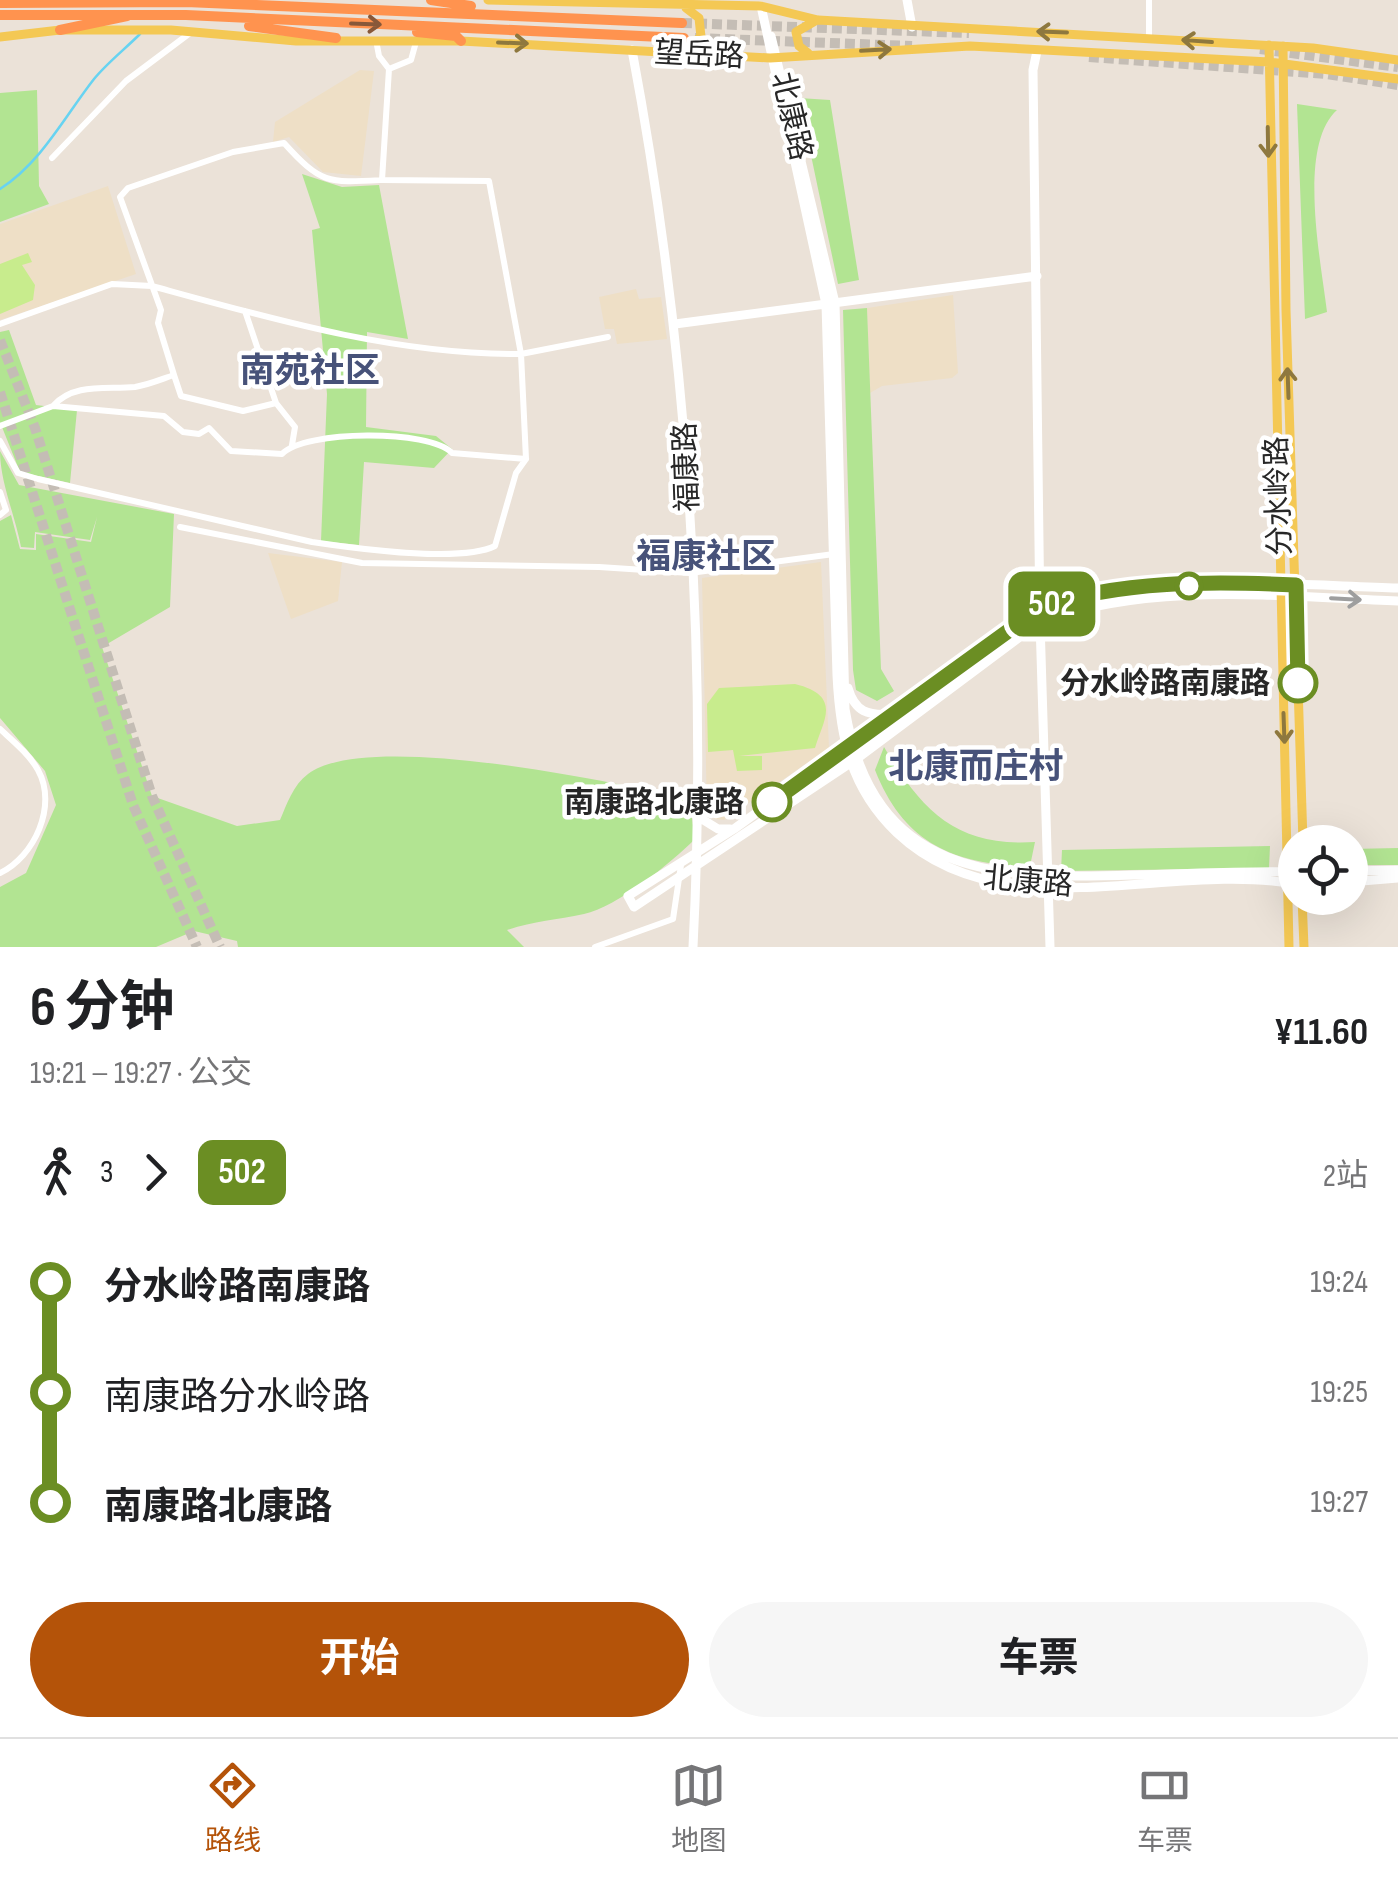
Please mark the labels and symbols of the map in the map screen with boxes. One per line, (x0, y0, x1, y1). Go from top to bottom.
one-way arrow (350, 15, 382, 34)
one-way arrow (1037, 22, 1069, 41)
one-way arrow (1181, 31, 1213, 50)
one-way arrow (497, 34, 529, 53)
street label: 望岳路 (653, 35, 745, 75)
one-way arrow (859, 40, 891, 59)
street label: 北康路 (763, 68, 819, 164)
one-way arrow (1258, 126, 1278, 158)
district label: 南苑社区 (240, 350, 380, 393)
one-way arrow (1279, 367, 1298, 399)
street label: 福康路 (667, 421, 707, 513)
street label: 分水岭路 (1259, 435, 1299, 557)
district label: 福康社区 (636, 536, 776, 579)
line badge: 502 (994, 572, 1110, 636)
unlabelled marker (1176, 573, 1202, 599)
one-way arrow (1330, 590, 1362, 609)
marker: 分水岭路南康路 (1279, 664, 1317, 702)
place label: 分水岭路南康路 (1060, 666, 1270, 702)
one-way arrow (1275, 711, 1294, 743)
district label: 北康而庄村 (888, 746, 1064, 789)
marker: 南康路北康路 (753, 783, 791, 821)
place label: 南康路北康路 (564, 785, 744, 821)
street label: 北康路 (982, 860, 1074, 904)

